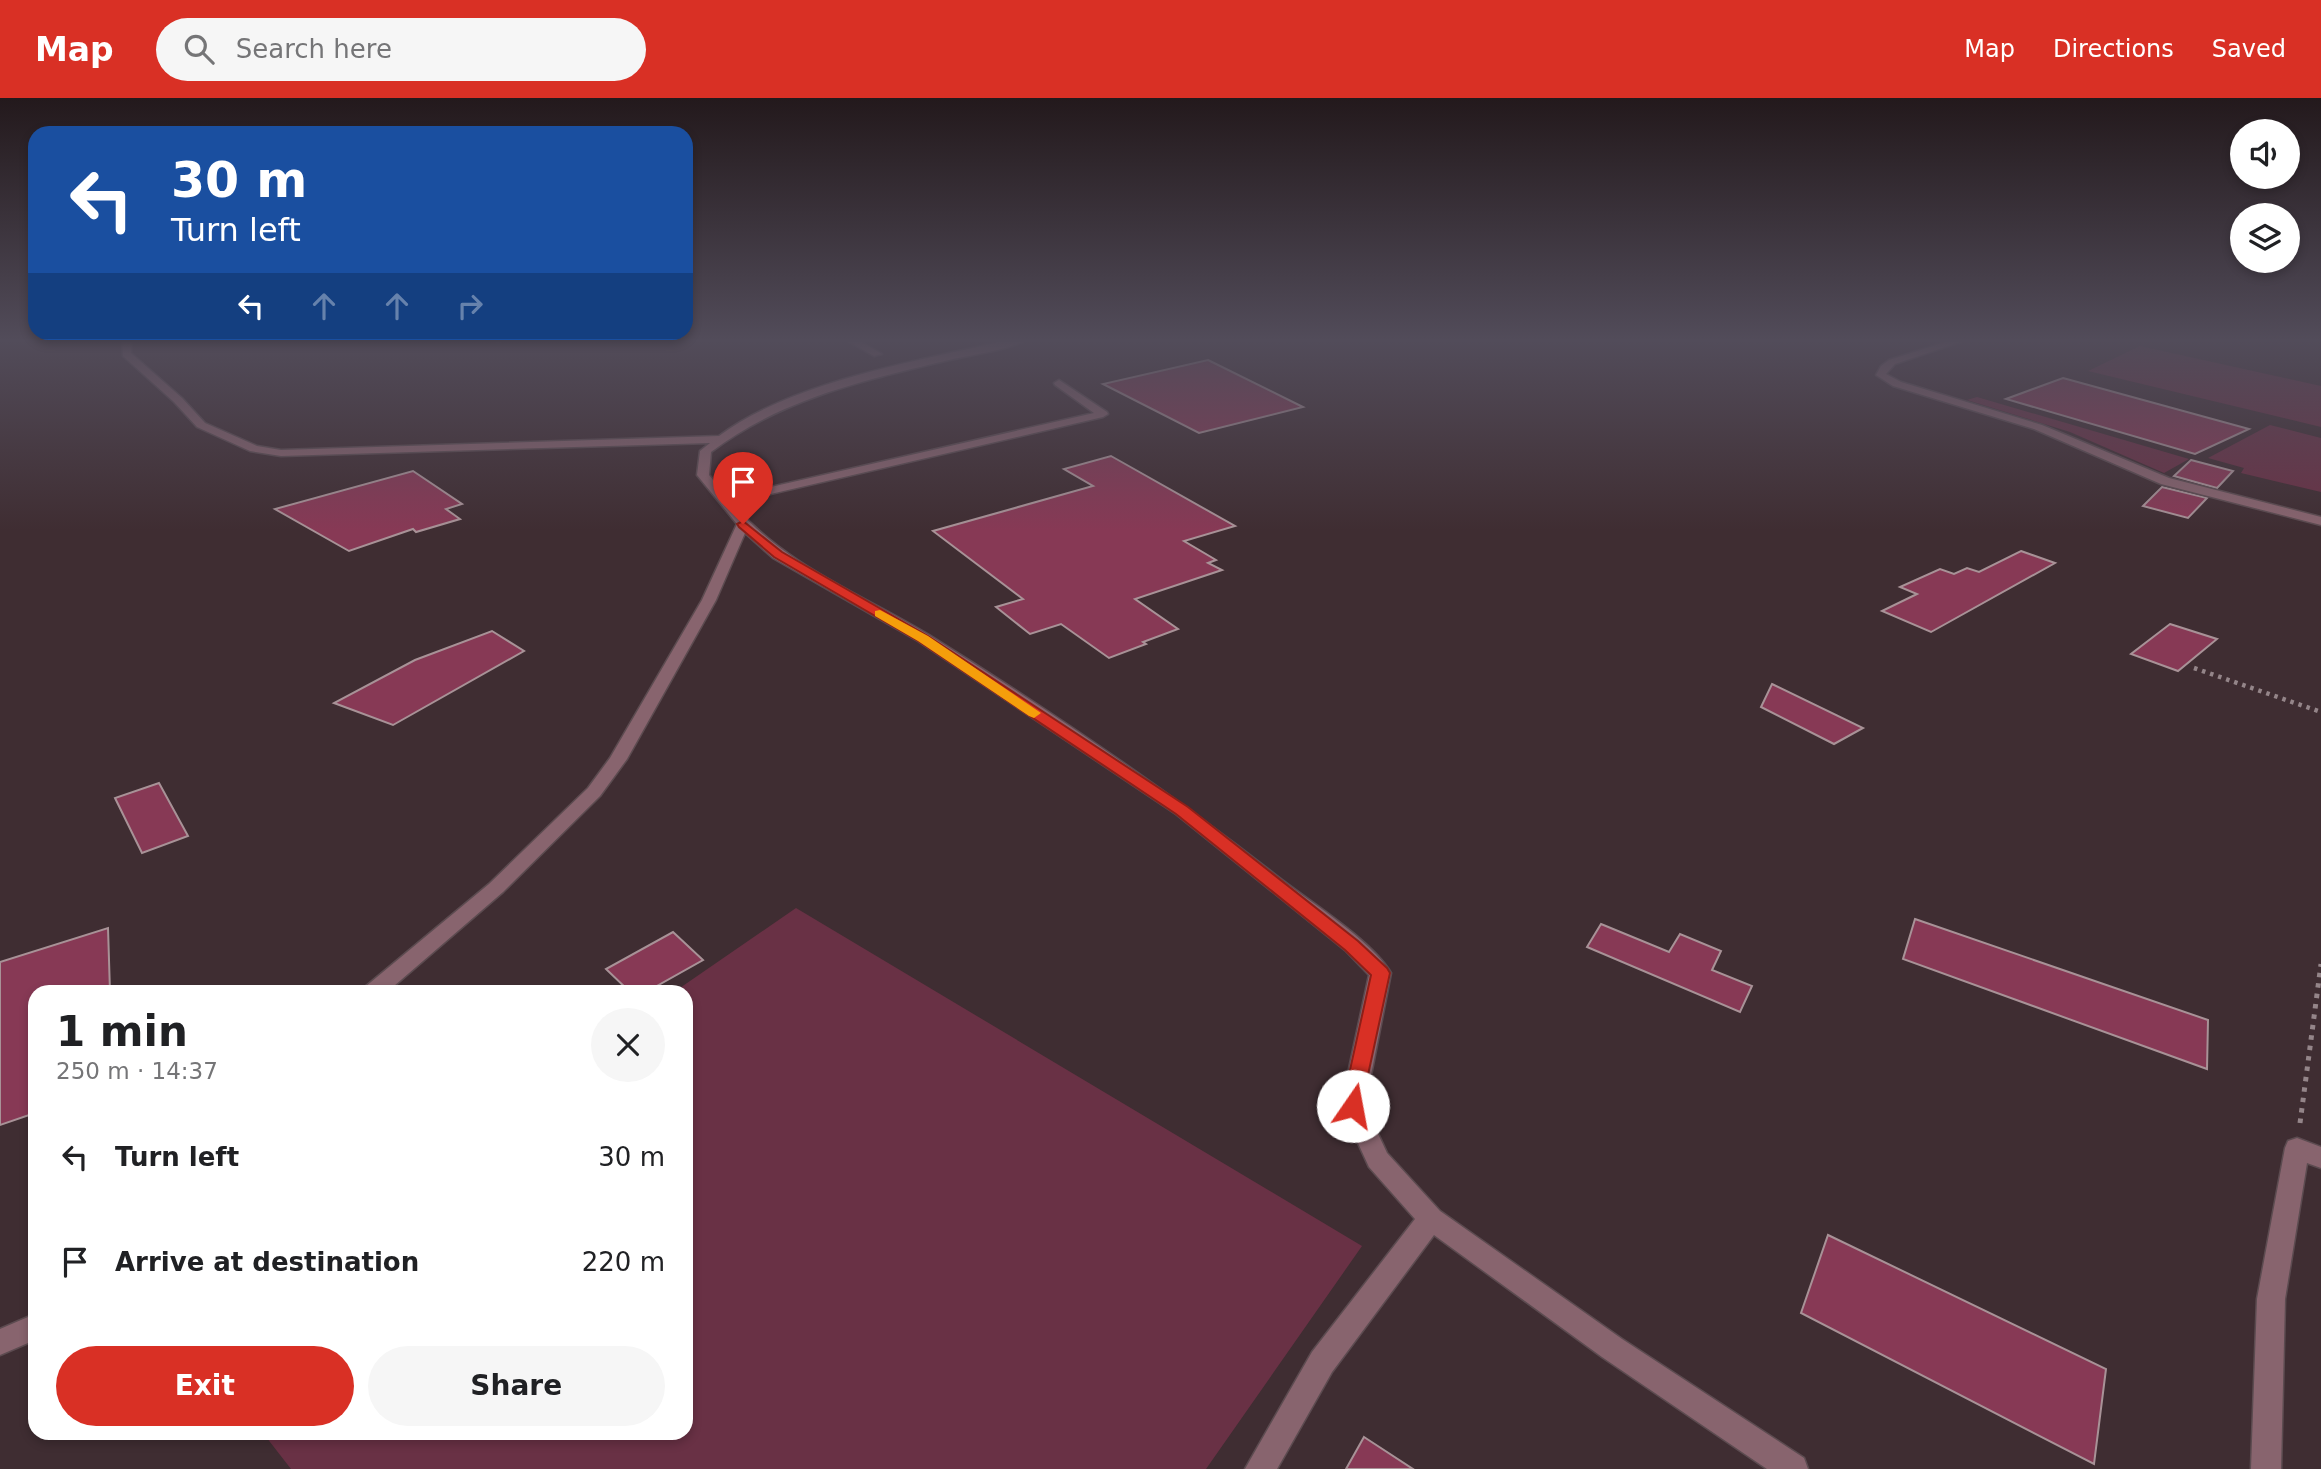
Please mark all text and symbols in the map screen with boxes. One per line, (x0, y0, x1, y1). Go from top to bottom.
search box (156, 18, 646, 81)
text: Map (35, 30, 114, 69)
icon: search (180, 30, 218, 68)
text: Search here (236, 34, 392, 64)
text: Map (1964, 35, 2015, 63)
text: Directions (2053, 35, 2174, 63)
text: Saved (2212, 35, 2286, 63)
map controls (2230, 119, 2300, 273)
button: sound (2230, 119, 2300, 189)
text: 30 m (171, 152, 307, 209)
icon: left (56, 154, 147, 245)
button: layers (2230, 203, 2300, 273)
text: Turn left (171, 211, 301, 249)
icon: left (232, 287, 270, 325)
icon: ahead (305, 287, 343, 325)
icon: ahead (378, 287, 416, 325)
icon: right (451, 287, 489, 325)
pin (713, 452, 773, 524)
icon: arrive (724, 463, 762, 501)
text: 1 min (56, 1007, 188, 1056)
button: close (591, 1008, 665, 1082)
text: 250 m · 14:37 (56, 1058, 218, 1084)
position arrow (1316, 1069, 1390, 1143)
icon: left (56, 1138, 94, 1176)
text: Turn left (115, 1142, 239, 1172)
text: 30 m (598, 1142, 665, 1172)
icon: arrive (56, 1243, 94, 1281)
text: Arrive at destination (115, 1247, 419, 1277)
text: 220 m (582, 1247, 665, 1277)
button: Exit (56, 1346, 354, 1426)
button: Share (368, 1346, 665, 1426)

